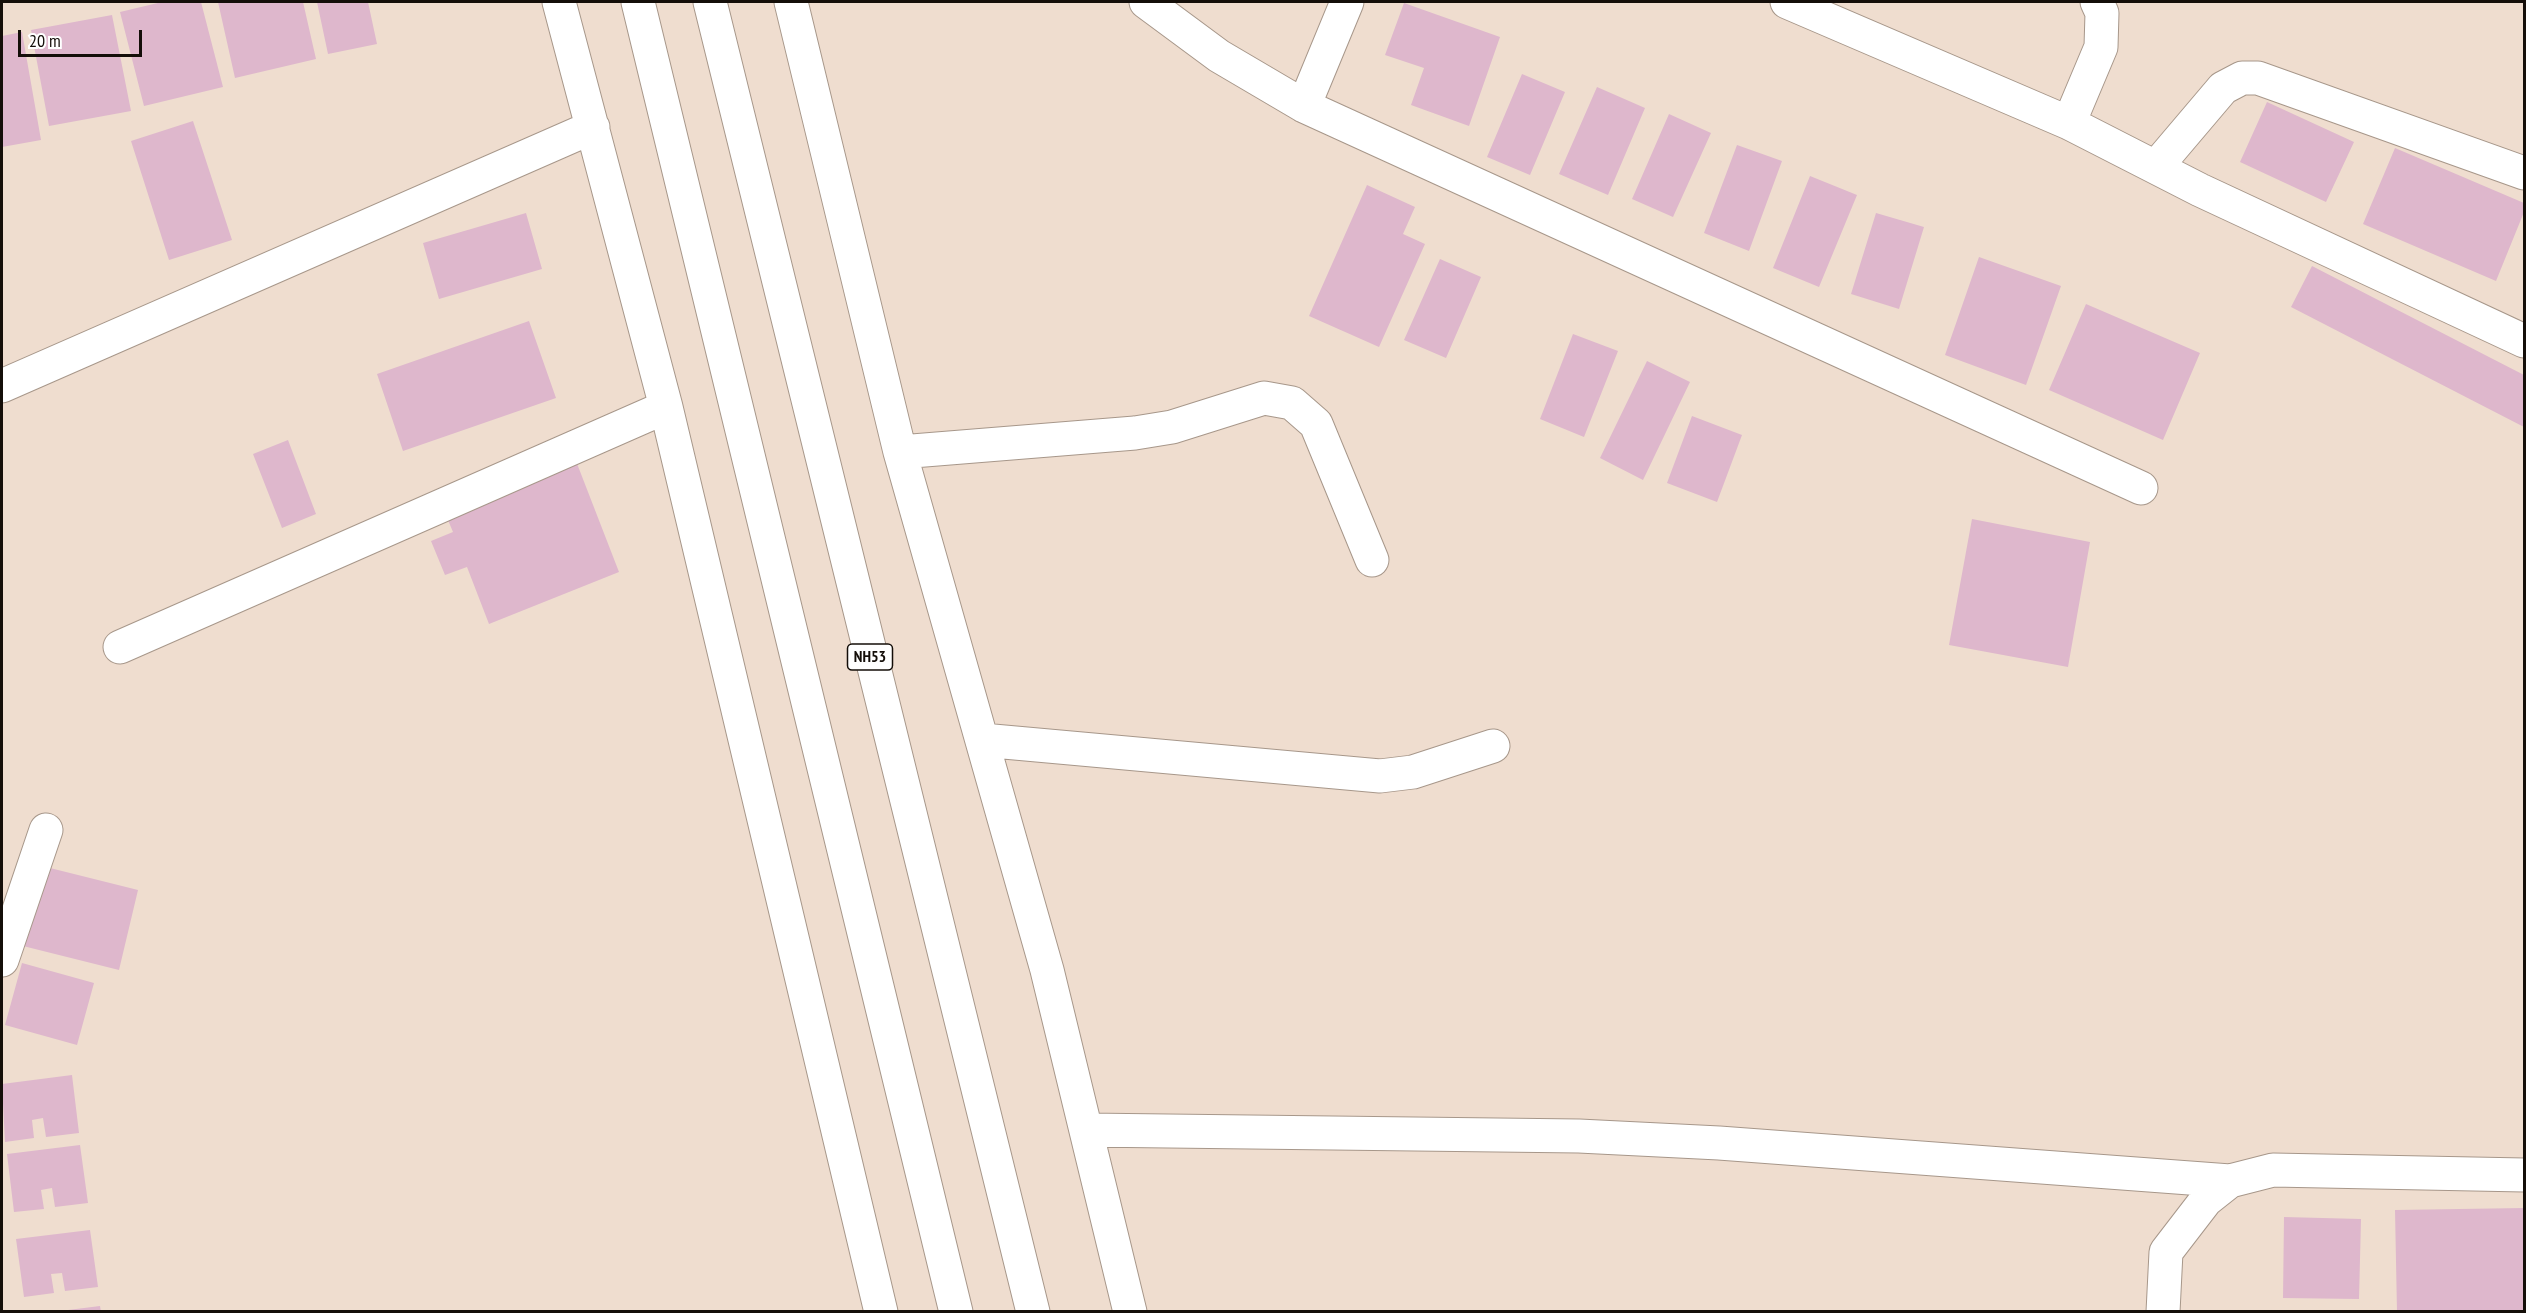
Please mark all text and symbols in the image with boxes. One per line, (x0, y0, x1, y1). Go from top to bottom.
scale bar (21, 18, 146, 56)
text: 20 m (29, 29, 61, 52)
road number: NH53 (848, 644, 892, 670)

